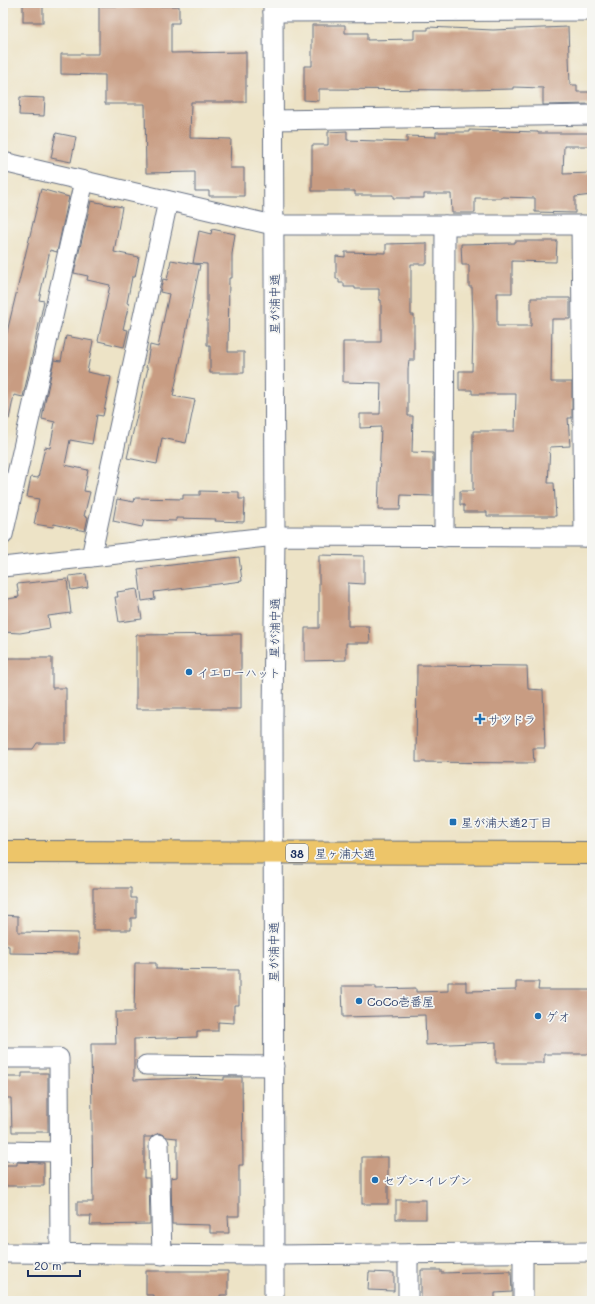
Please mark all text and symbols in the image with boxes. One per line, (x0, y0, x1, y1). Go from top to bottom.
street label: 星が浦中通 (266, 274, 282, 334)
street label: 星が浦中通 (265, 598, 283, 658)
place label: イエローハット (197, 664, 281, 680)
marker: イエローハット (184, 667, 194, 677)
place label: サツドラ (488, 711, 536, 727)
marker: サツドラ (475, 714, 485, 724)
place label: 星が浦大通2丁目 (461, 814, 552, 830)
marker: 星が浦大通2丁目 (448, 817, 458, 827)
road number: 38 (286, 844, 308, 862)
street label: 星ヶ浦大通 (315, 845, 375, 861)
street label: 星が浦中通 (265, 922, 281, 982)
place label: CoCo壱番屋 (367, 993, 434, 1009)
marker: CoCo壱番屋 (354, 996, 364, 1006)
place label: ゲオ (546, 1008, 570, 1024)
marker: ゲオ (533, 1011, 543, 1021)
place label: セブン-イレブン (383, 1172, 472, 1188)
marker: セブン-イレブン (370, 1175, 380, 1185)
scale bar (28, 1252, 80, 1278)
text: 20 m (34, 1257, 62, 1273)

